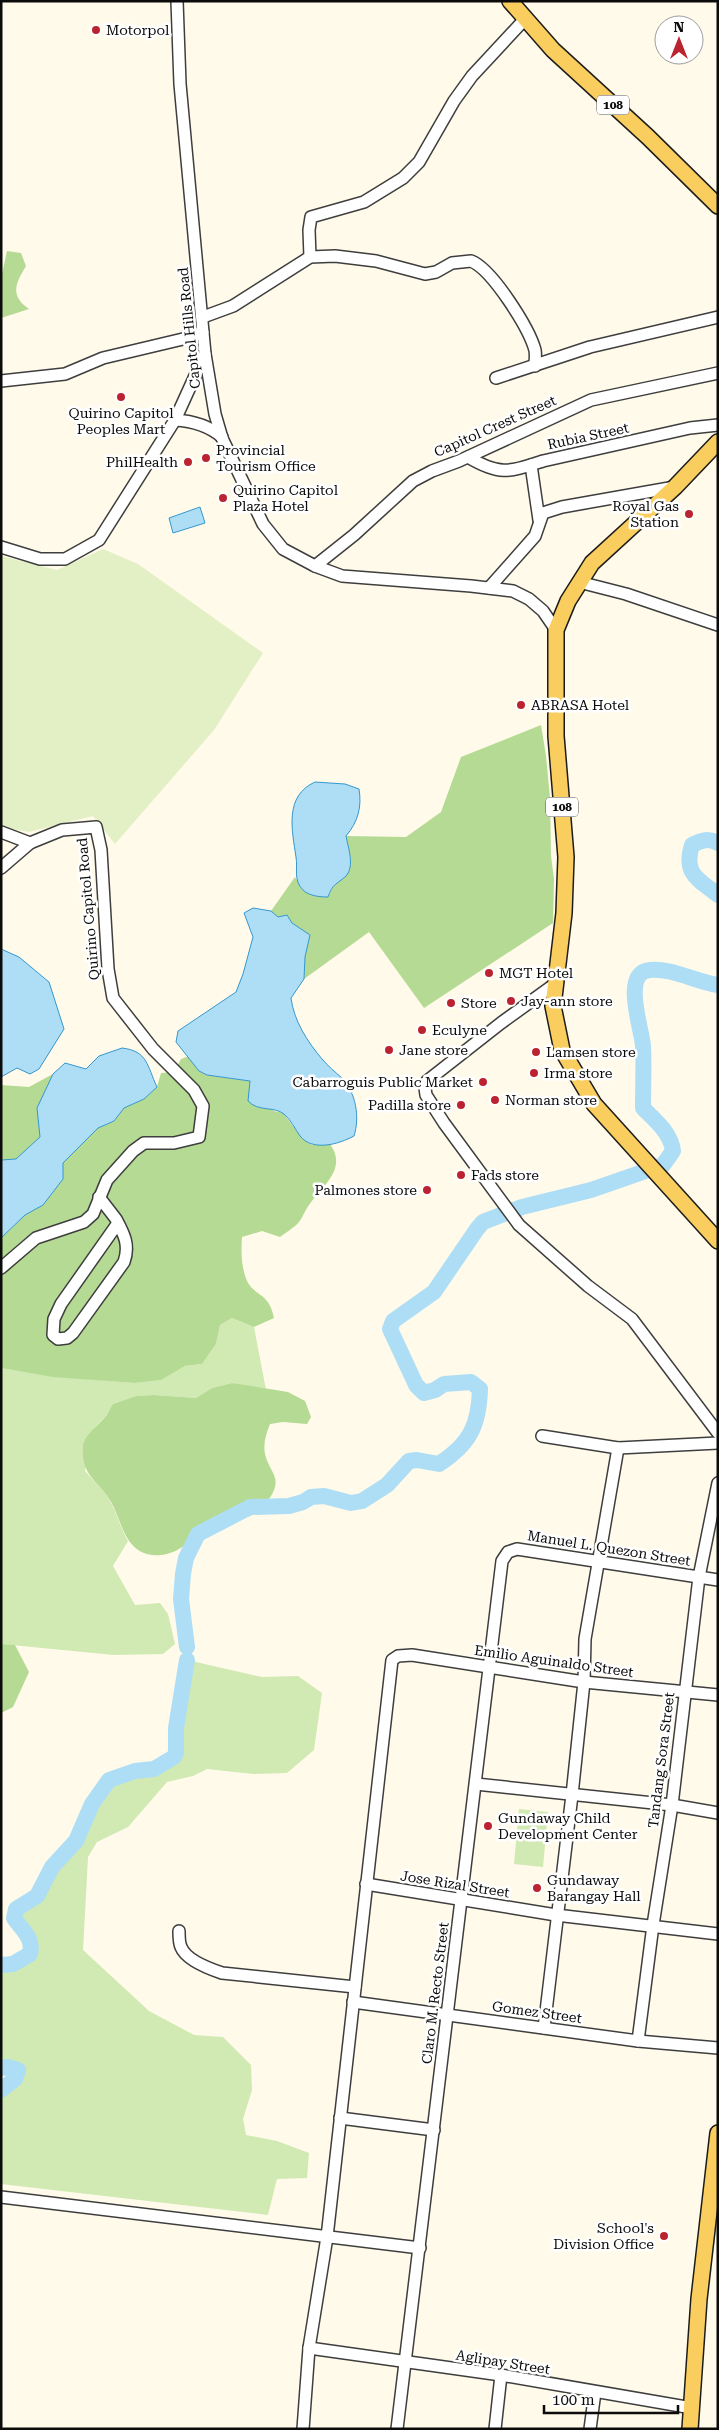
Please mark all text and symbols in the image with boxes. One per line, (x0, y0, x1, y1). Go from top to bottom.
north arrow (654, 15, 704, 65)
text: N (674, 19, 685, 35)
place label: Motorpol (106, 22, 170, 38)
marker: Motorpol (90, 24, 102, 36)
road number: 108 (597, 96, 629, 114)
street label: Capitol Hills Road (175, 266, 203, 390)
marker: Quirino Capitol Peoples Mart (115, 391, 127, 403)
street label: Capitol Crest Street (432, 392, 558, 460)
place label: Quirino Capitol Peoples Mart (69, 405, 174, 437)
street label: Rubia Street (546, 420, 630, 452)
place label: Provincial Tourism Office (216, 442, 316, 474)
marker: Provincial Tourism Office (200, 452, 212, 464)
place label: PhilHealth (106, 454, 178, 470)
marker: PhilHealth (182, 456, 194, 468)
place label: Quirino Capitol Plaza Hotel (233, 482, 339, 514)
marker: Quirino Capitol Plaza Hotel (217, 492, 229, 504)
place label: Royal Gas Station (612, 498, 679, 530)
marker: Royal Gas Station (683, 508, 695, 520)
place label: ABRASA Hotel (531, 697, 630, 713)
marker: ABRASA Hotel (515, 699, 527, 711)
road number: 108 (546, 798, 578, 816)
street label: Quirino Capitol Road (74, 837, 102, 981)
place label: MGT Hotel (499, 965, 574, 981)
marker: MGT Hotel (483, 967, 495, 979)
place label: Jay-ann store (521, 993, 613, 1009)
place label: Store (461, 995, 497, 1011)
marker: Jay-ann store (505, 995, 517, 1007)
marker: Store (445, 997, 457, 1009)
place label: Eculyne (432, 1022, 487, 1038)
marker: Eculyne (416, 1024, 428, 1036)
place label: Jane store (399, 1042, 468, 1058)
marker: Jane store (383, 1044, 395, 1056)
place label: Lamsen store (546, 1044, 636, 1060)
marker: Lamsen store (530, 1046, 542, 1058)
place label: Irma store (544, 1065, 613, 1081)
marker: Irma store (528, 1067, 540, 1079)
place label: Cabarroguis Public Market (293, 1074, 473, 1090)
marker: Cabarroguis Public Market (477, 1076, 489, 1088)
place label: Norman store (505, 1092, 597, 1108)
marker: Norman store (489, 1094, 501, 1106)
place label: Padilla store (368, 1097, 451, 1113)
marker: Padilla store (455, 1099, 467, 1111)
place label: Fads store (471, 1167, 539, 1183)
marker: Fads store (455, 1169, 467, 1181)
place label: Palmones store (315, 1182, 417, 1198)
marker: Palmones store (421, 1184, 433, 1196)
street label: Manuel L. Quezon Street (526, 1527, 692, 1569)
street label: Emilio Aguinaldo Street (473, 1642, 635, 1680)
street label: Tandang Sora Street (645, 1691, 677, 1829)
place label: Gundaway Child Development Center (498, 1810, 638, 1842)
marker: Gundaway Child Development Center (482, 1820, 494, 1832)
street label: Jose Rizal Street (399, 1867, 511, 1901)
place label: Gundaway Barangay Hall (547, 1872, 641, 1904)
marker: Gundaway Barangay Hall (531, 1882, 543, 1894)
street label: Claro M. Recto Street (418, 1921, 452, 2065)
street label: Gomez Street (491, 1998, 583, 2026)
place label: School's Division Office (553, 2220, 654, 2252)
marker: School's Division Office (658, 2230, 670, 2242)
street label: Aglipay Street (455, 2347, 551, 2377)
scale bar (544, 2382, 678, 2414)
text: 100 m (552, 2391, 595, 2409)

